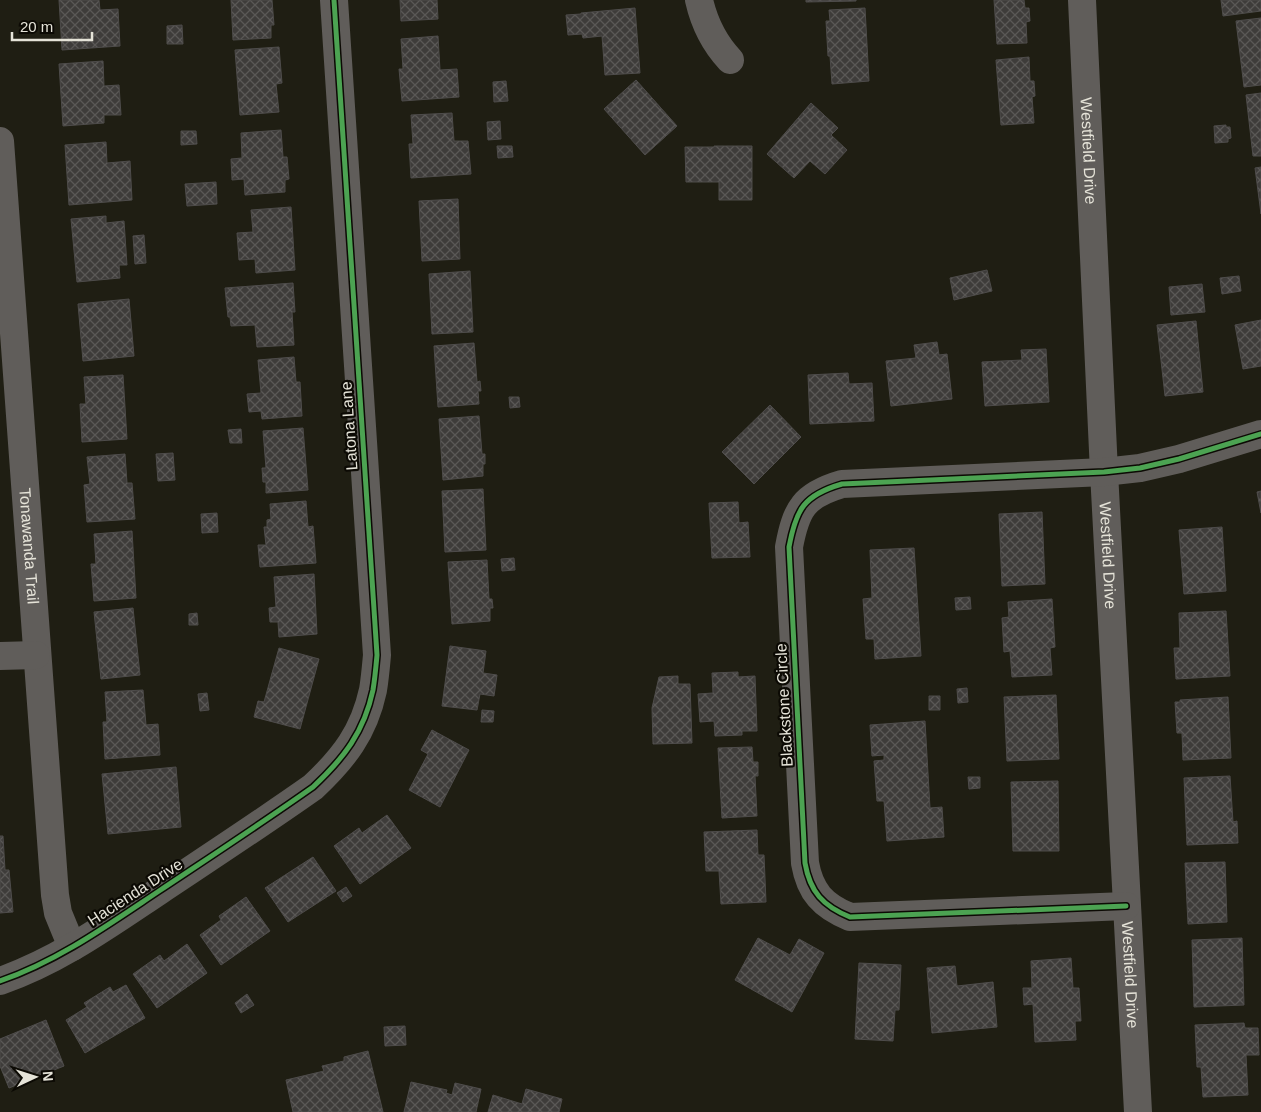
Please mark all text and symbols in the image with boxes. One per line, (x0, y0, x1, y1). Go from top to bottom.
scale bar (12, 10, 92, 42)
text: 20 m (20, 18, 53, 35)
street label: Westfield Drive (1078, 97, 1100, 205)
street label: Latona Lane (337, 381, 361, 471)
street label: Tonawanda Trail (17, 487, 42, 605)
street label: Westfield Drive (1097, 501, 1120, 610)
street label: Blackstone Circle (772, 643, 796, 767)
street label: Hacienda Drive (84, 855, 186, 929)
street label: Westfield Drive (1119, 921, 1142, 1029)
north arrow (10, 1052, 60, 1102)
text: N (40, 1070, 56, 1082)

